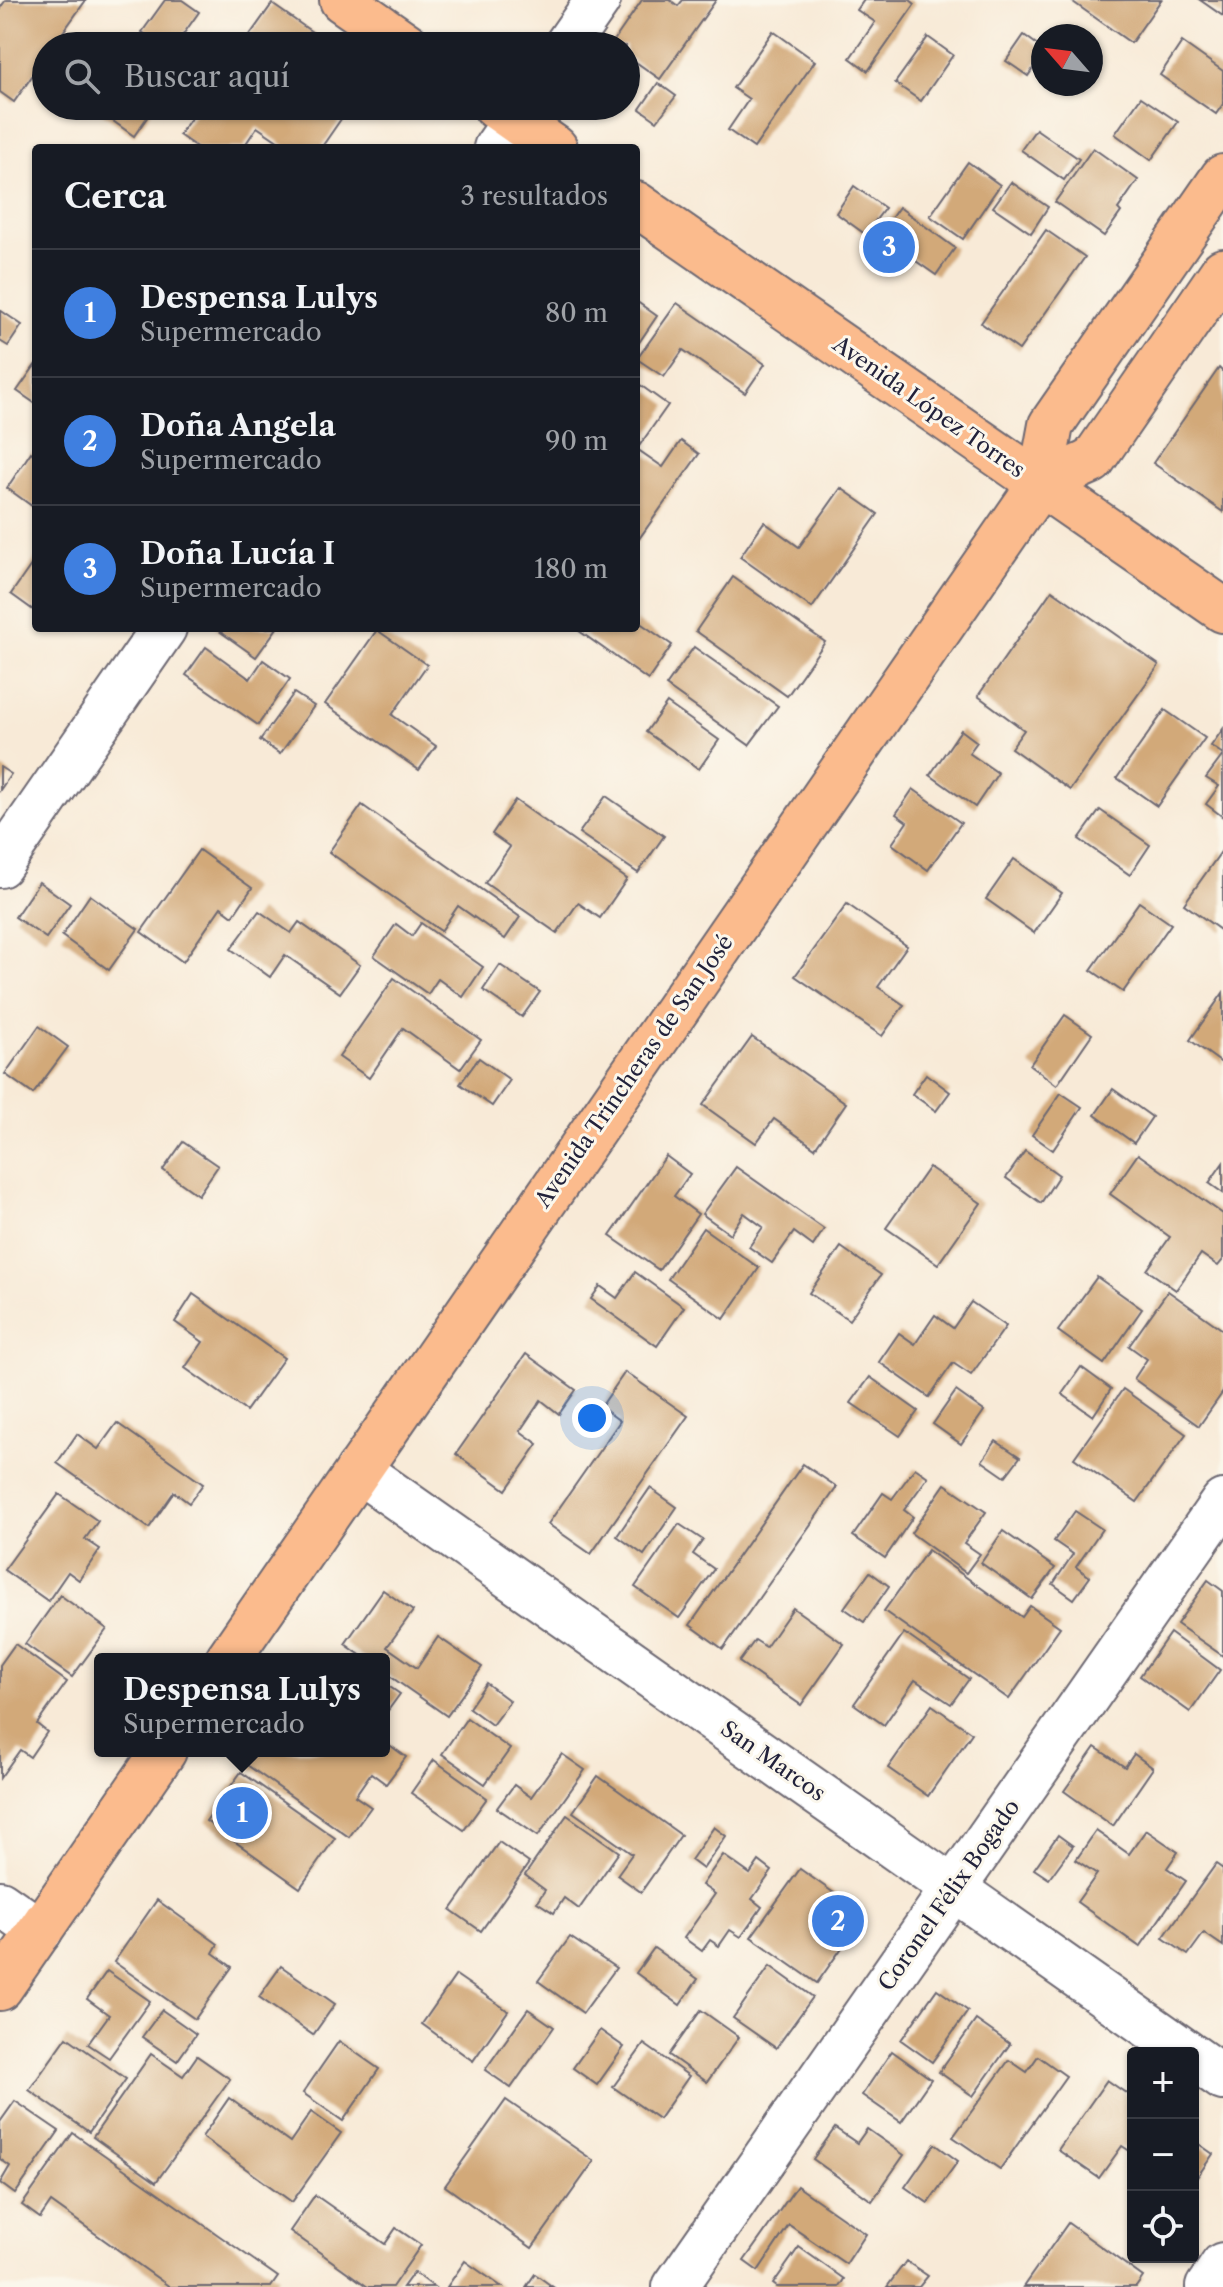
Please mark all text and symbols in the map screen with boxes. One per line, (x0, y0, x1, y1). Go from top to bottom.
north arrow (1031, 24, 1103, 96)
search box (32, 32, 640, 120)
icon: search (60, 54, 104, 98)
text: Buscar aquí (124, 58, 290, 95)
text: Cerca (64, 175, 166, 217)
text: 3 resultados (461, 180, 608, 212)
pin: 3 (863, 217, 915, 277)
text: Despensa Lulys (140, 279, 378, 316)
text: 1 (84, 297, 96, 329)
text: 80 m (545, 297, 608, 329)
text: Supermercado (140, 316, 322, 348)
street label: Avenida López Torres (827, 330, 1030, 483)
text: Doña Angela (140, 407, 336, 444)
text: 2 (82, 425, 98, 457)
text: 90 m (545, 425, 608, 457)
text: Supermercado (140, 444, 322, 476)
text: Doña Lucía I (140, 535, 335, 572)
text: 3 (83, 553, 97, 585)
text: 180 m (534, 553, 608, 585)
text: Supermercado (140, 572, 322, 604)
street label: Avenida Trincheras de San José (529, 930, 739, 1213)
your location (572, 1398, 612, 1438)
popup (94, 1653, 390, 1757)
text: Despensa Lulys (123, 1671, 361, 1708)
text: Supermercado (123, 1708, 305, 1740)
street label: San Marcos (715, 1715, 831, 1807)
pin: 1 (216, 1783, 268, 1843)
street label: Coronel Félix Bogado (873, 1794, 1025, 1996)
pin: 2 (812, 1891, 864, 1951)
map controls (1127, 2047, 1199, 2263)
button: + (1127, 2047, 1199, 2119)
button: − (1127, 2119, 1199, 2191)
button: locate (1127, 2191, 1199, 2263)

